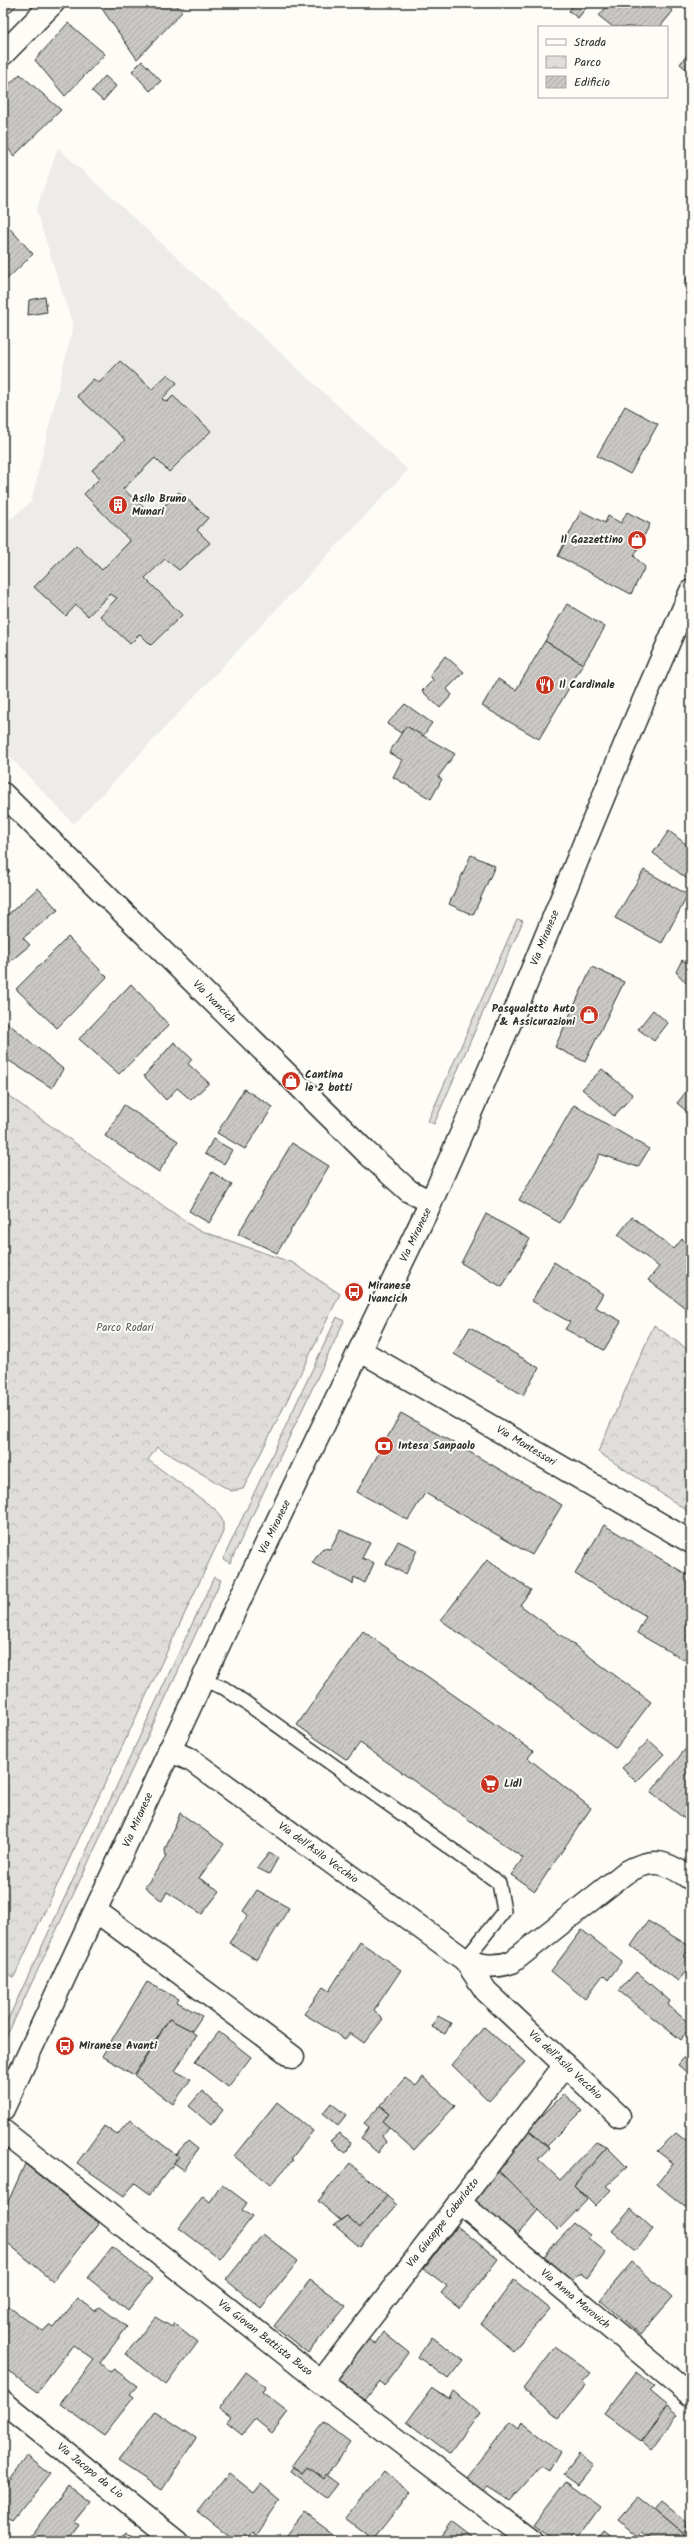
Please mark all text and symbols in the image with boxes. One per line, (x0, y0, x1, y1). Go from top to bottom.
legend (538, 26, 668, 98)
text: Strada (574, 33, 607, 52)
text: Parco (574, 53, 601, 72)
text: Edificio (574, 73, 610, 92)
place label: Asilo Bruno Munari (132, 490, 186, 521)
building icon: Asilo Bruno Munari (107, 494, 129, 516)
shop icon: Il Gazzettino (626, 529, 648, 551)
place label: Il Gazzettino (560, 531, 623, 549)
restaurant icon: Il Cardinale (534, 674, 556, 696)
place label: Il Cardinale (559, 676, 615, 694)
street label: Via Miranese (526, 907, 564, 969)
street label: Via Ivancich (188, 976, 240, 1028)
place label: Pasqualetto Auto & Assicurazioni (492, 1000, 576, 1031)
shop icon: Pasqualetto Auto & Assicurazioni (578, 1004, 600, 1026)
place label: Cantina le 2 botti (305, 1066, 353, 1097)
shop icon: Cantina le 2 botti (280, 1070, 302, 1092)
street label: Via Miranese (395, 1205, 437, 1265)
place label: Miranese Ivancich (368, 1277, 411, 1308)
bus stop icon: Miranese Ivancich (343, 1281, 365, 1303)
park label: Parco Rodari (96, 1319, 154, 1337)
street label: Via Montessori (492, 1421, 560, 1471)
bank icon: Intesa Sanpaolo (373, 1435, 395, 1457)
place label: Intesa Sanpaolo (398, 1437, 475, 1455)
street label: Via Miranese (254, 1497, 296, 1557)
supermarket icon: Lidl (479, 1773, 501, 1795)
place label: Lidl (504, 1775, 522, 1793)
street label: Via Miranese (118, 1790, 158, 1850)
street label: Via dell'Asilo Vecchio (274, 1818, 362, 1888)
street label: Via dell'Asilo Vecchio (524, 2026, 606, 2104)
bus stop icon: Miranese Avanti (54, 2035, 76, 2057)
place label: Miranese Avanti (79, 2037, 158, 2055)
street label: Via Giuseppe Coburlotto (402, 2174, 484, 2272)
street label: Via Anna Marovich (536, 2264, 614, 2334)
street label: Via Giovan Battista Buso (214, 2295, 316, 2381)
street label: Via Jacopo da Lio (53, 2438, 127, 2504)

